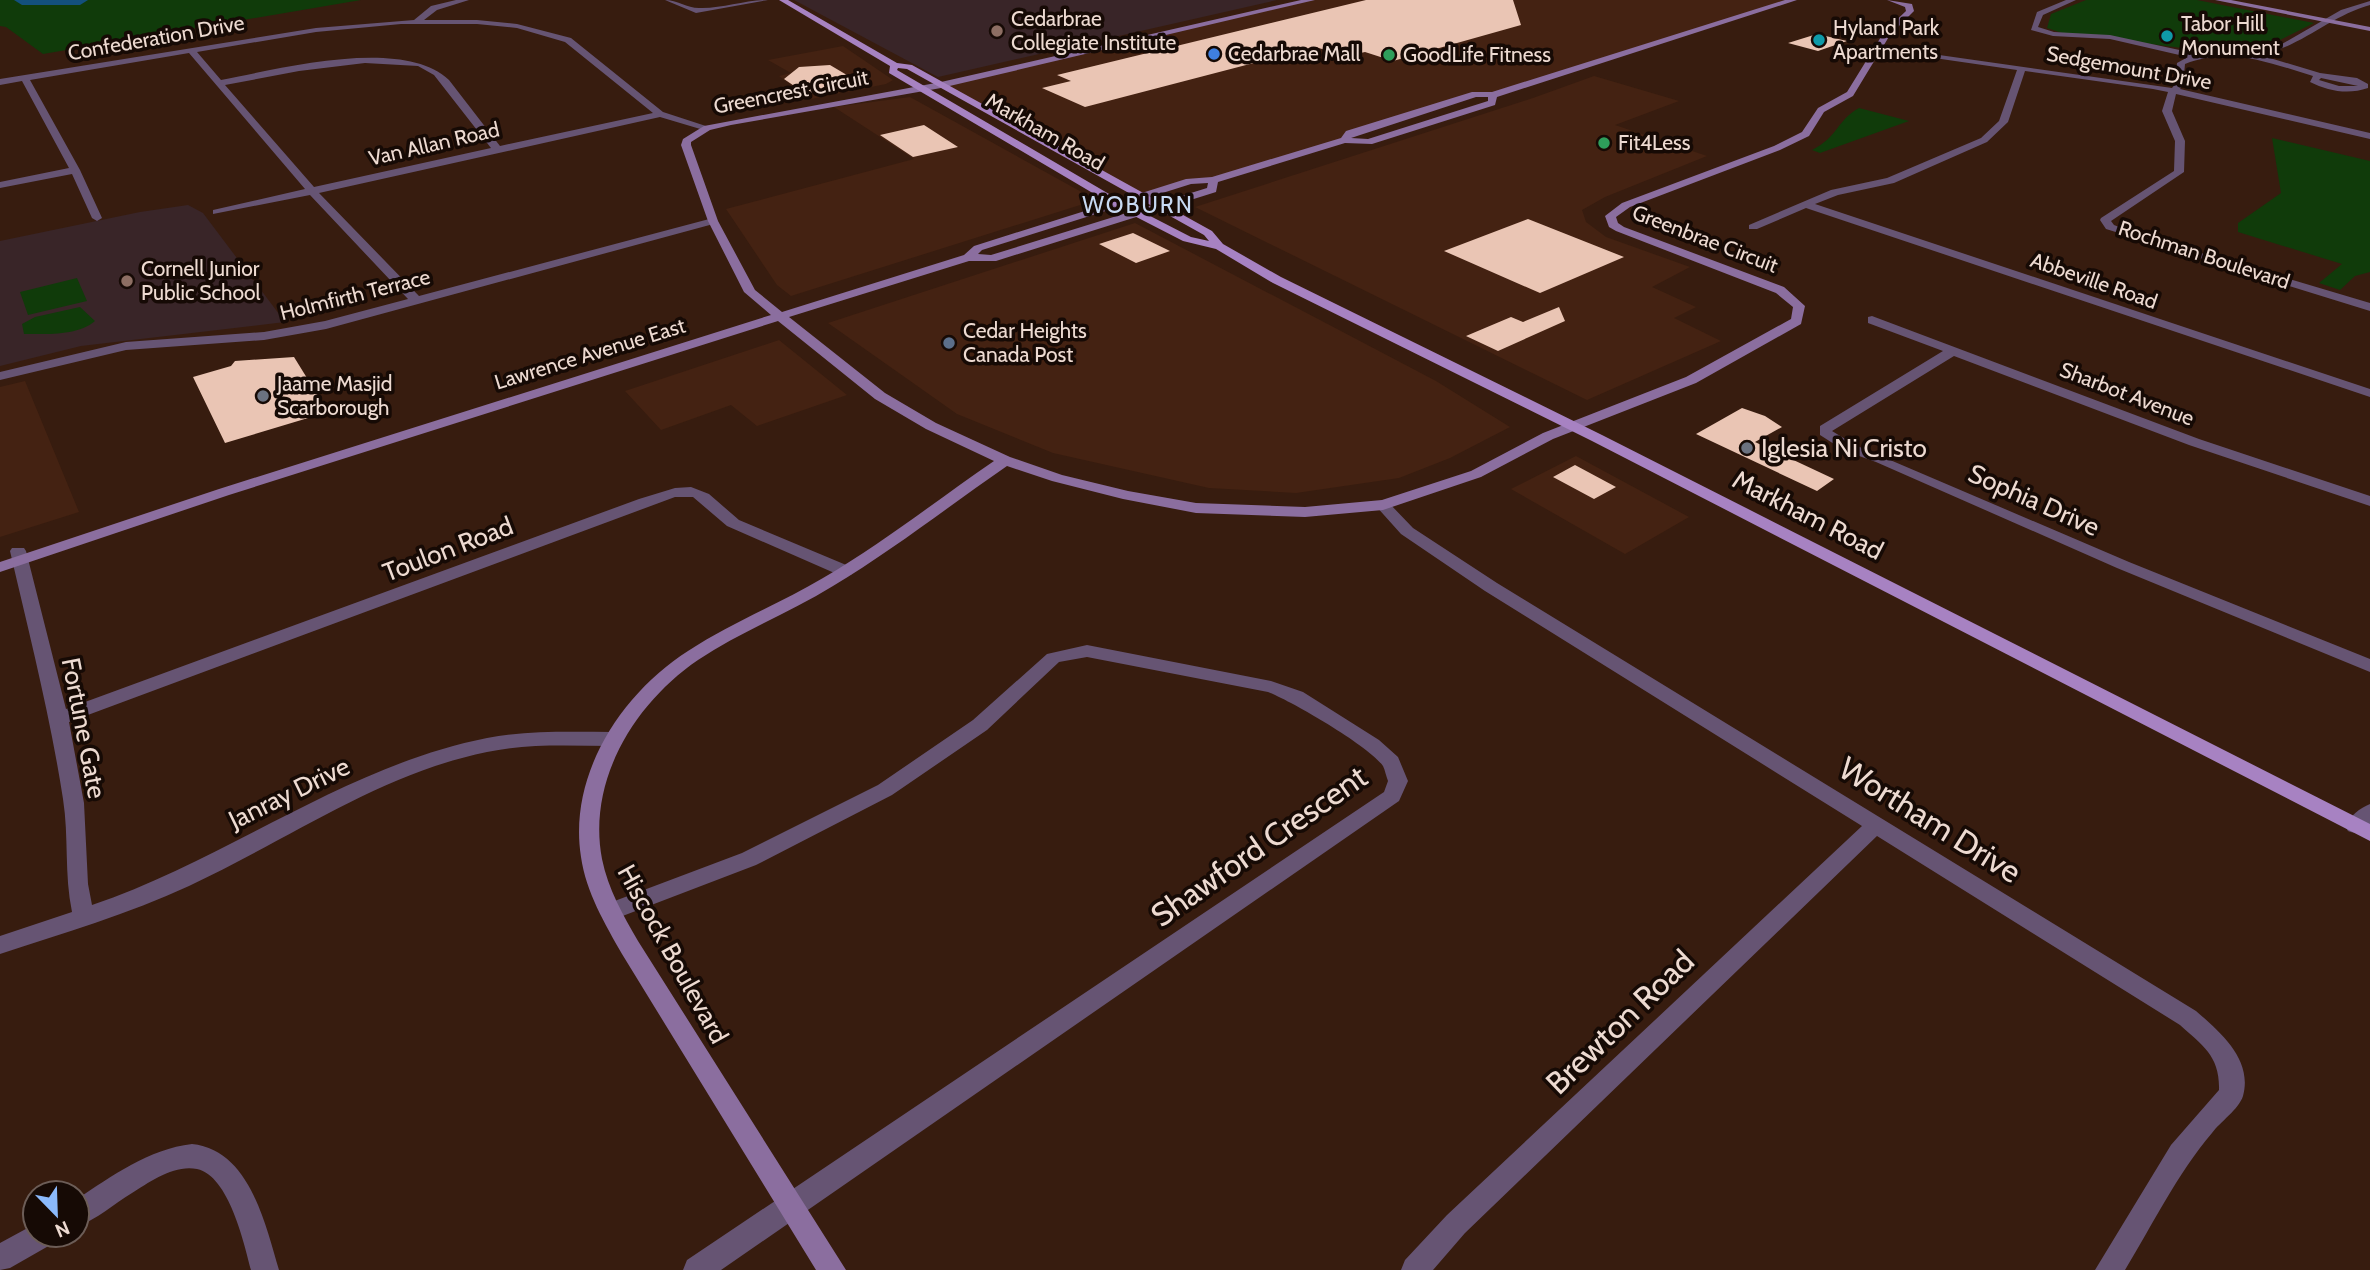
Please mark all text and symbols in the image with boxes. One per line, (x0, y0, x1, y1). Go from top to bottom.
place label: Cedarbrae Collegiate Institute (1011, 6, 1177, 55)
street label: Confederation Drive (66, 10, 246, 65)
place label: Tabor Hill Monument (2181, 11, 2280, 60)
place label: Hyland Park Apartments (1833, 15, 1940, 64)
marker: Cedarbrae Collegiate Institute (989, 23, 1005, 39)
marker: Tabor Hill Monument (2159, 28, 2175, 44)
marker: Hyland Park Apartments (1811, 32, 1827, 48)
place label: Cedarbrae Mall (1228, 41, 1360, 66)
street label: Sedgemount Drive (2045, 41, 2214, 94)
place label: GoodLife Fitness (1403, 42, 1551, 67)
marker: Cedarbrae Mall (1206, 46, 1222, 62)
marker: GoodLife Fitness (1381, 47, 1397, 63)
street label: Greencrest Circuit (711, 64, 870, 119)
street label: Markham Road (981, 87, 1109, 176)
street label: Van Allan Road (366, 116, 502, 171)
place label: Fit4Less (1618, 130, 1691, 155)
marker: Fit4Less (1596, 135, 1612, 151)
district label: WOBURN (1082, 191, 1194, 219)
street label: Greenbrae Circuit (1629, 199, 1781, 278)
street label: Rochman Boulevard (2115, 215, 2293, 294)
street label: Abbeville Road (2027, 247, 2161, 314)
place label: Cornell Junior Public School (141, 256, 260, 305)
street label: Holmfirth Terrace (277, 264, 433, 325)
marker: Cornell Junior Public School (119, 273, 135, 289)
street label: Lawrence Avenue East (491, 313, 688, 394)
place label: Cedar Heights Canada Post (963, 318, 1087, 367)
marker: Cedar Heights Canada Post (941, 335, 957, 351)
street label: Sharbot Avenue (2057, 356, 2198, 431)
place label: Jaame Masjid Scarborough (276, 371, 392, 420)
marker: Jaame Masjid Scarborough (255, 388, 271, 404)
place label: Iglesia Ni Cristo (1761, 432, 1927, 464)
marker: Iglesia Ni Cristo (1739, 440, 1755, 456)
street label: Sophia Drive (1963, 457, 2105, 543)
street label: Markham Road (1727, 463, 1889, 567)
street label: Toulon Road (378, 510, 518, 588)
street label: Fortune Gate (55, 655, 113, 801)
street label: Wortham Drive (1832, 748, 2028, 891)
street label: Janray Drive (222, 750, 355, 836)
street label: Shawford Crescent (1143, 757, 1374, 935)
street label: Hiscock Boulevard (611, 859, 735, 1049)
street label: Brewton Road (1537, 941, 1702, 1102)
north arrow (21, 1179, 91, 1249)
text: N (52, 1216, 73, 1242)

